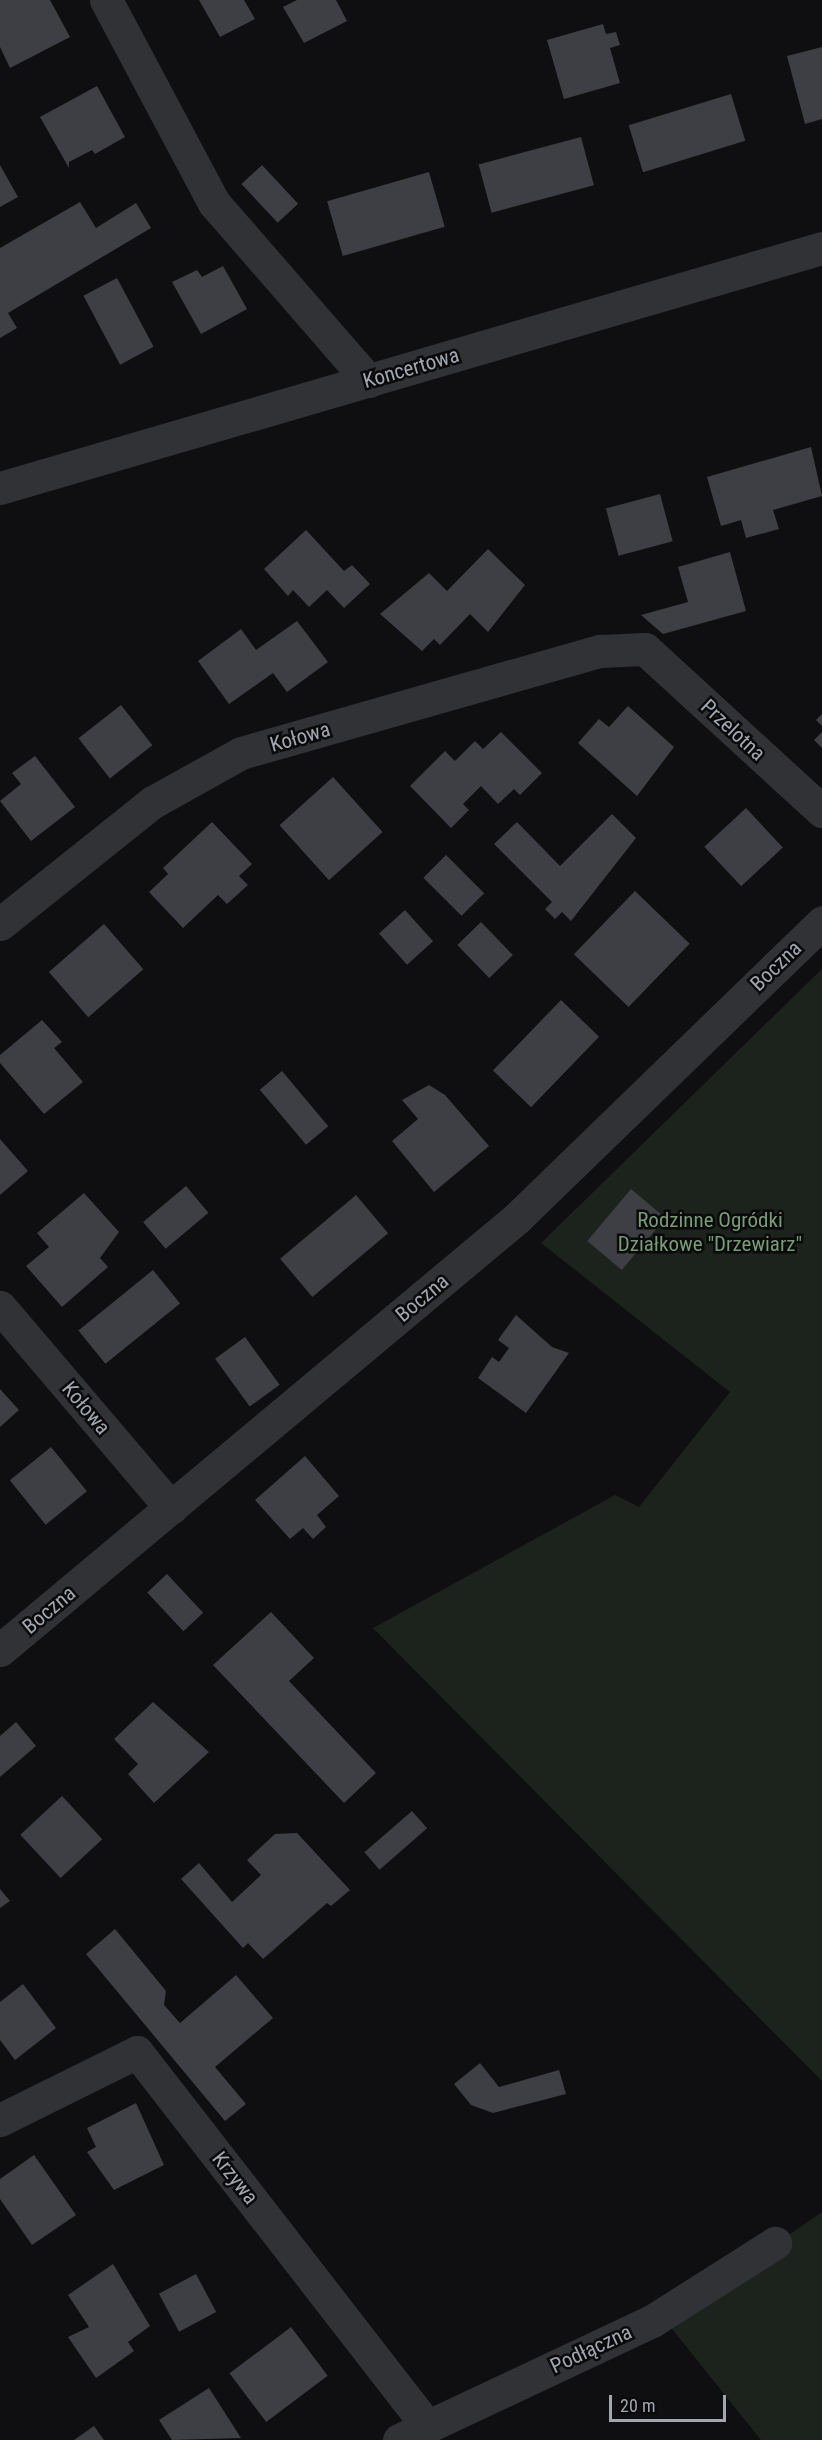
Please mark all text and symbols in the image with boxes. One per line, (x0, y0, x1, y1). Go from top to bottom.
street label: Koncertowa (360, 342, 462, 394)
street label: Przelotna (696, 694, 770, 766)
street label: Kołowa (267, 716, 333, 758)
street label: Boczna (745, 936, 807, 996)
park label: Rodzinne Ogródki Działkowe "Drzewiarz" (618, 1207, 802, 1257)
street label: Boczna (390, 1269, 454, 1327)
street label: Kołowa (57, 1376, 115, 1440)
street label: Boczna (17, 1581, 81, 1639)
street label: Krzywa (207, 2147, 263, 2209)
street label: Podłączna (546, 2319, 636, 2379)
scale bar (612, 2383, 729, 2421)
text: 20 m (620, 2395, 655, 2416)

